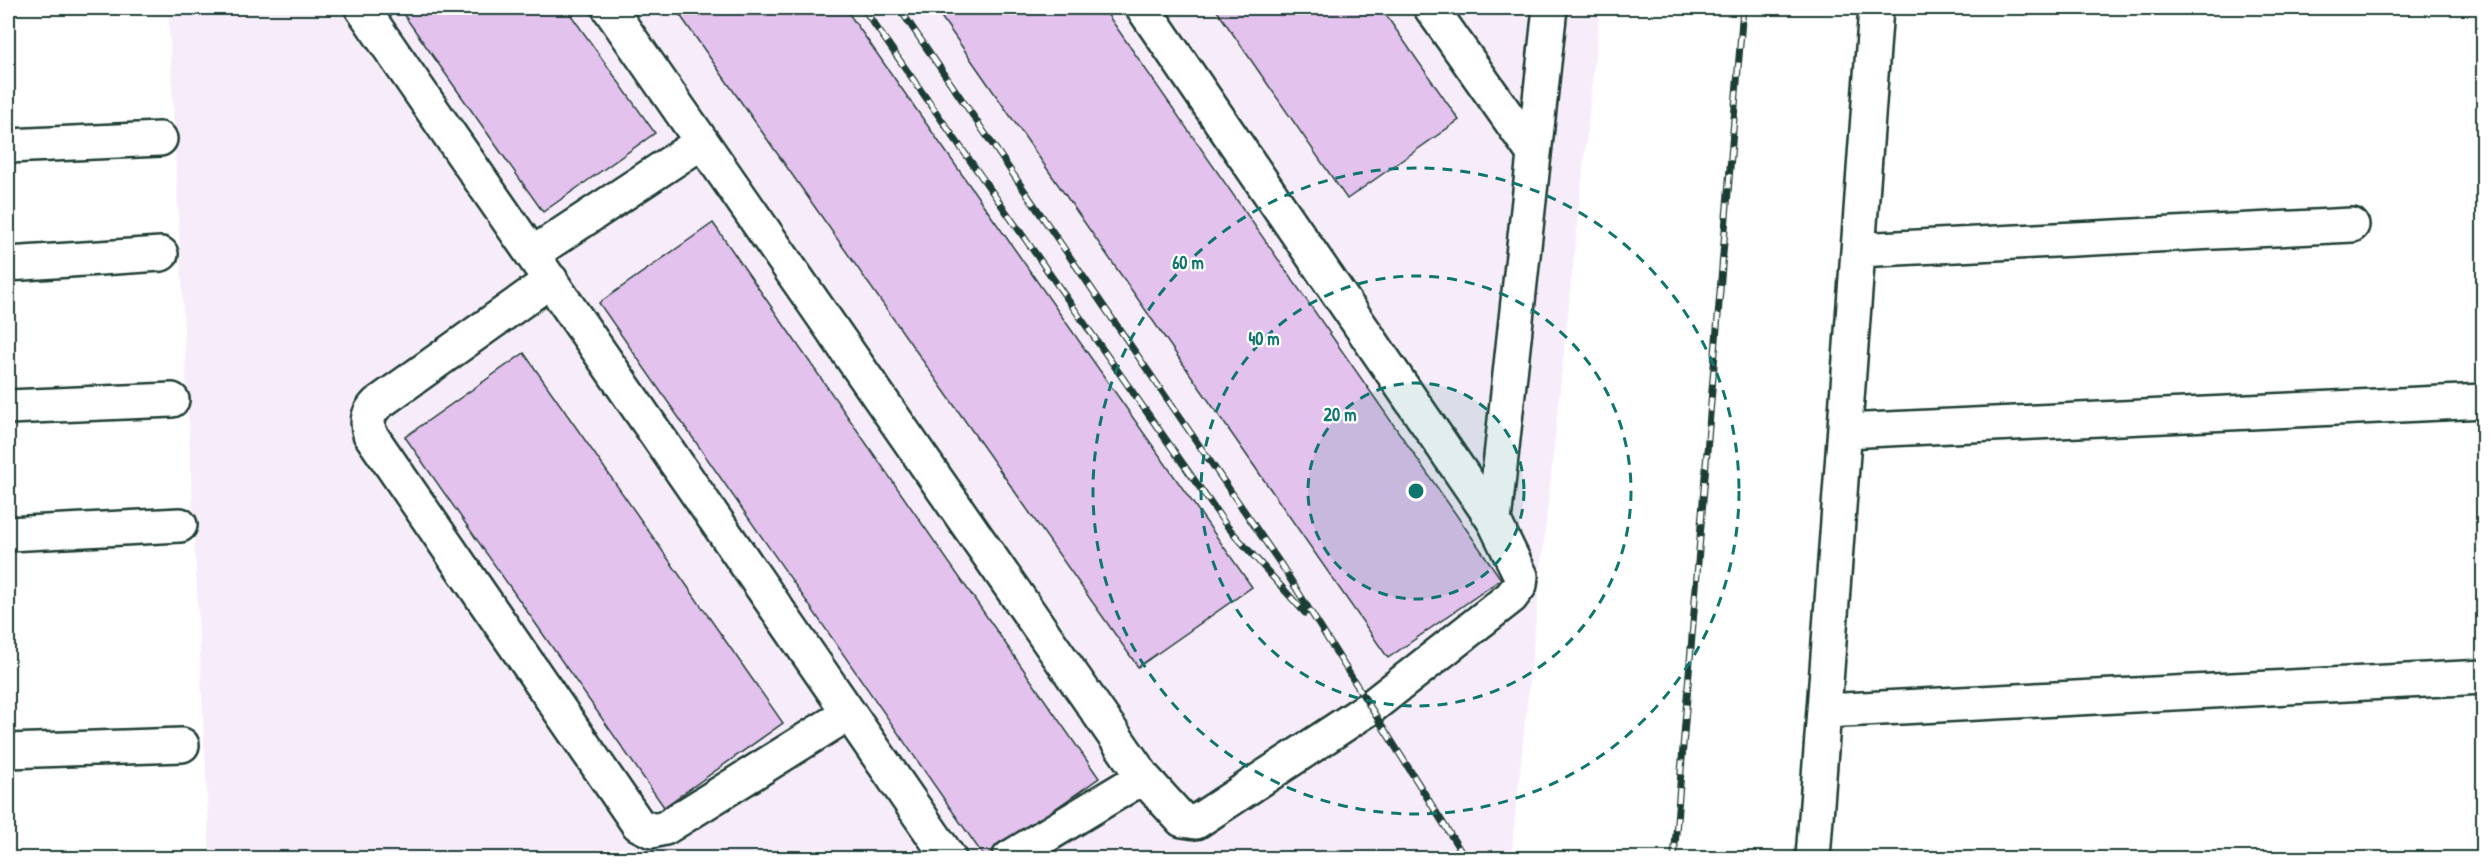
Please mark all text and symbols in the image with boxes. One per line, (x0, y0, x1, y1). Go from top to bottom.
text: 60 m (1172, 250, 1204, 275)
text: 40 m (1248, 326, 1280, 351)
text: 20 m (1324, 402, 1356, 427)
centre of rings (1406, 481, 1426, 501)

